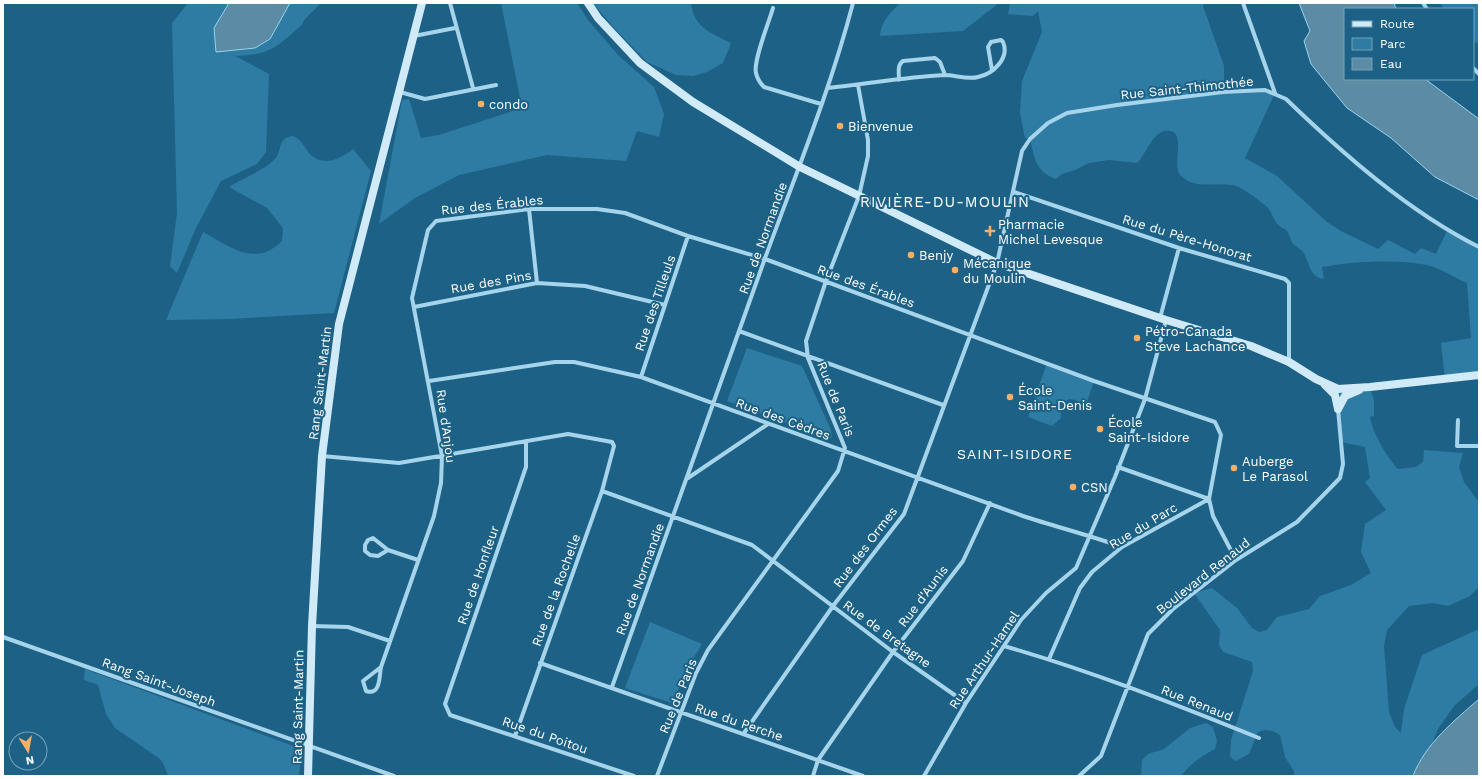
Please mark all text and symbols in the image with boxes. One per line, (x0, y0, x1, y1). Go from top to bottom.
legend (1344, 8, 1474, 80)
text: Route (1380, 17, 1414, 31)
text: Parc (1380, 37, 1406, 51)
text: Eau (1380, 57, 1402, 71)
street label: Rue Saint-Thimothée (1120, 74, 1254, 102)
place label: condo (489, 97, 528, 112)
marker: condo (476, 99, 486, 109)
place label: Bienvenue (848, 119, 913, 134)
marker: Bienvenue (835, 121, 845, 131)
street label: Rue de Normandie (736, 180, 790, 296)
street label: Rue des Érables (440, 191, 544, 218)
district label: RIVIÈRE-DU-MOULIN (860, 193, 1030, 211)
street label: Rue du Père-Honorat (1121, 211, 1254, 265)
place label: Pharmacie Michel Levesque (998, 217, 1103, 247)
marker: Pharmacie Michel Levesque (985, 226, 995, 236)
place label: Benjy (919, 248, 953, 263)
marker: Benjy (906, 250, 916, 260)
street label: Rue des Tilleuls (632, 253, 678, 353)
place label: Mécanique du Moulin (963, 256, 1031, 286)
street label: Rue des Érables (815, 260, 917, 311)
marker: Mécanique du Moulin (950, 265, 960, 275)
street label: Rue des Pins (449, 267, 533, 296)
place label: Pétro-Canada Steve Lachance (1145, 324, 1245, 354)
street label: Rang Saint-Martin (306, 325, 334, 441)
marker: Pétro-Canada Steve Lachance (1132, 333, 1142, 343)
street label: Rue de Paris (814, 359, 858, 439)
place label: École Saint-Denis (1018, 382, 1092, 413)
street label: Rue d'Anjou (433, 388, 459, 464)
marker: École Saint-Denis (1005, 392, 1015, 402)
street label: Rue des Cèdres (734, 395, 832, 443)
place label: École Saint-Isidore (1108, 414, 1189, 445)
marker: École Saint-Isidore (1095, 424, 1105, 434)
district label: SAINT-ISIDORE (957, 446, 1073, 462)
place label: Auberge Le Parasol (1242, 454, 1308, 484)
marker: Auberge Le Parasol (1229, 463, 1239, 473)
place label: CSN (1081, 480, 1108, 495)
marker: CSN (1068, 482, 1078, 492)
street label: Rue du Parc (1106, 500, 1180, 552)
street label: Rue des Ormes (830, 504, 900, 590)
street label: Rue de Normandie (613, 521, 667, 637)
street label: Rue de Honfleur (454, 524, 502, 626)
street label: Rue de la Rochelle (529, 532, 583, 648)
street label: Boulevard Renaud (1153, 535, 1253, 617)
street label: Rue d'Aunis (895, 562, 951, 630)
street label: Rue de Bretagne (840, 597, 934, 671)
street label: Rue Arthur-Hamel (946, 608, 1022, 712)
street label: Rang Saint-Martin (290, 650, 306, 764)
street label: Rang Saint-Joseph (100, 654, 218, 710)
street label: Rue de Paris (656, 656, 700, 736)
street label: Rue Renaud (1159, 682, 1235, 724)
street label: Rue du Perche (693, 700, 785, 744)
street label: Rue du Poitou (500, 713, 590, 757)
north arrow (8, 731, 48, 771)
text: N (25, 753, 35, 767)

